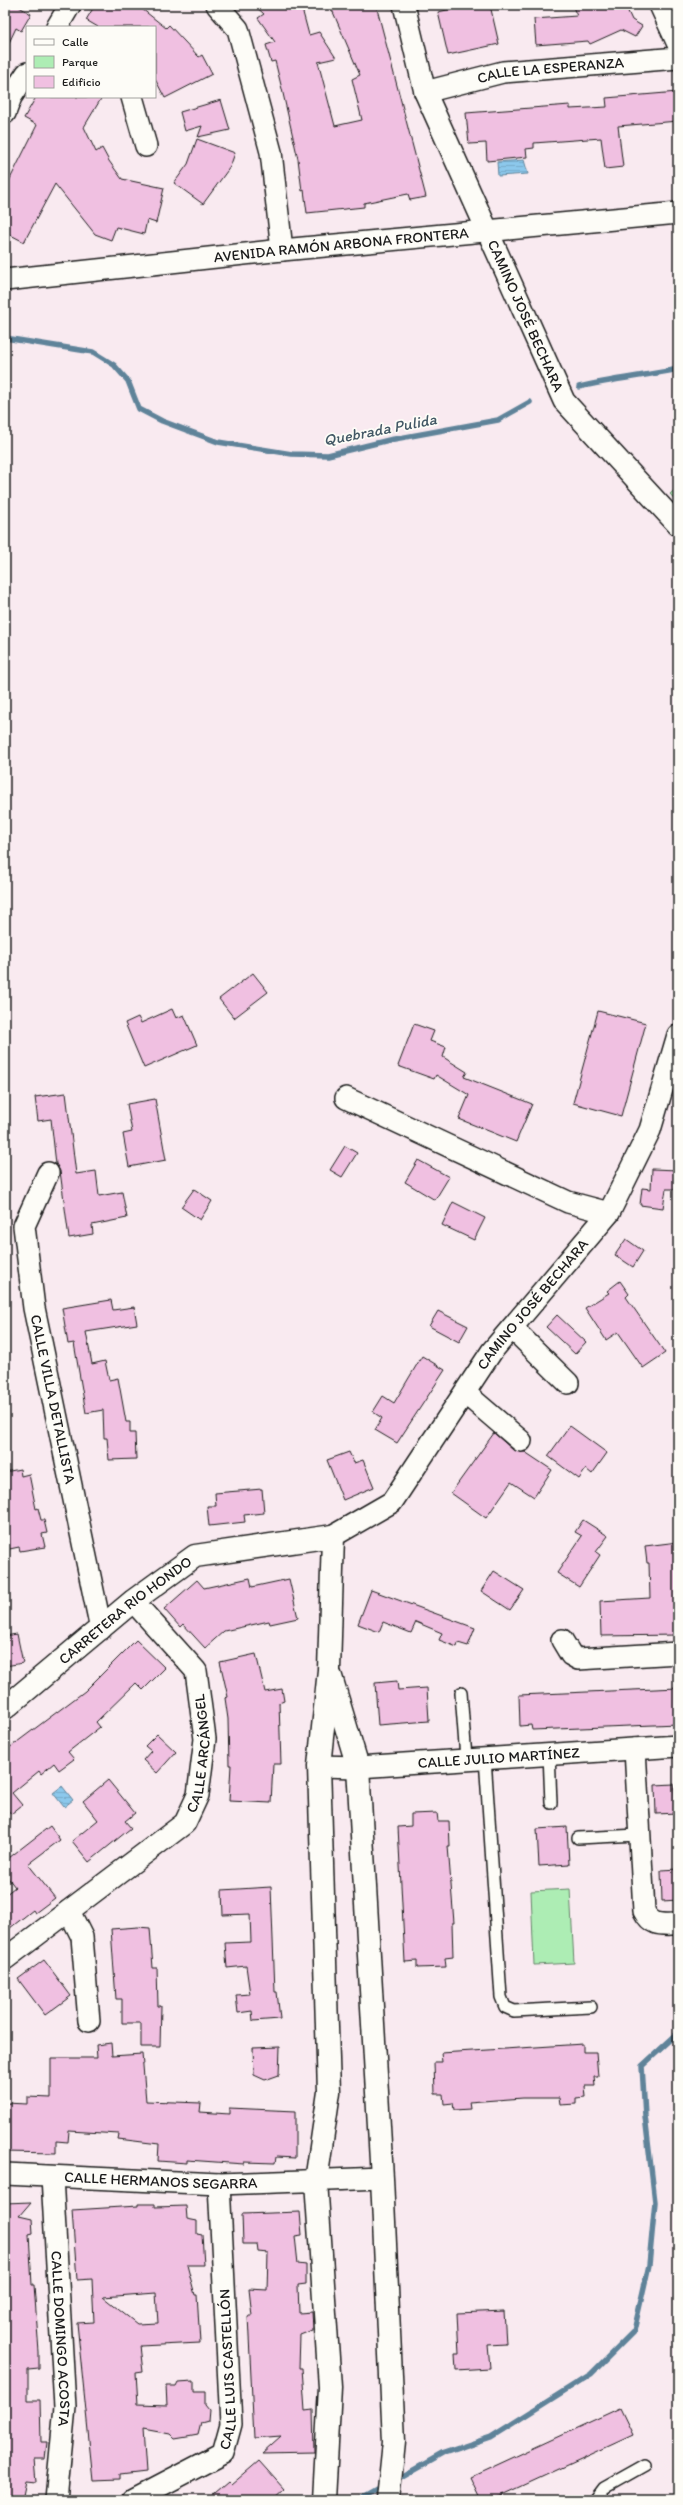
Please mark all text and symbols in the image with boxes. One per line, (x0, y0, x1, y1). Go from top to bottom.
legend (26, 26, 156, 98)
text: Calle (62, 35, 89, 49)
street label: CALLE LA ESPERANZA (475, 53, 625, 87)
text: Parque (62, 55, 98, 69)
text: Edificio (62, 75, 101, 89)
street label: AVENIDA RAMÓN ARBONA FRONTERA (213, 224, 470, 266)
street label: CAMINO JOSÉ BECHARA (484, 237, 568, 395)
water label: Quebrada Pulida (322, 409, 439, 450)
street label: CAMINO JOSÉ BECHARA (473, 1235, 592, 1373)
street label: CALLE VILLA DETALLISTA (27, 1313, 80, 1486)
street label: CARRETERA RIO HONDO (55, 1552, 196, 1668)
street label: CALLE ARCÁNGEL (182, 1692, 214, 1816)
street label: CALLE JULIO MARTÍNEZ (417, 1743, 581, 1772)
street label: CALLE HERMANOS SEGARRA (64, 2168, 258, 2193)
street label: CALLE DOMINGO ACOSTA (47, 2250, 74, 2428)
street label: CALLE LUIS CASTELLÓN (215, 2289, 240, 2452)

